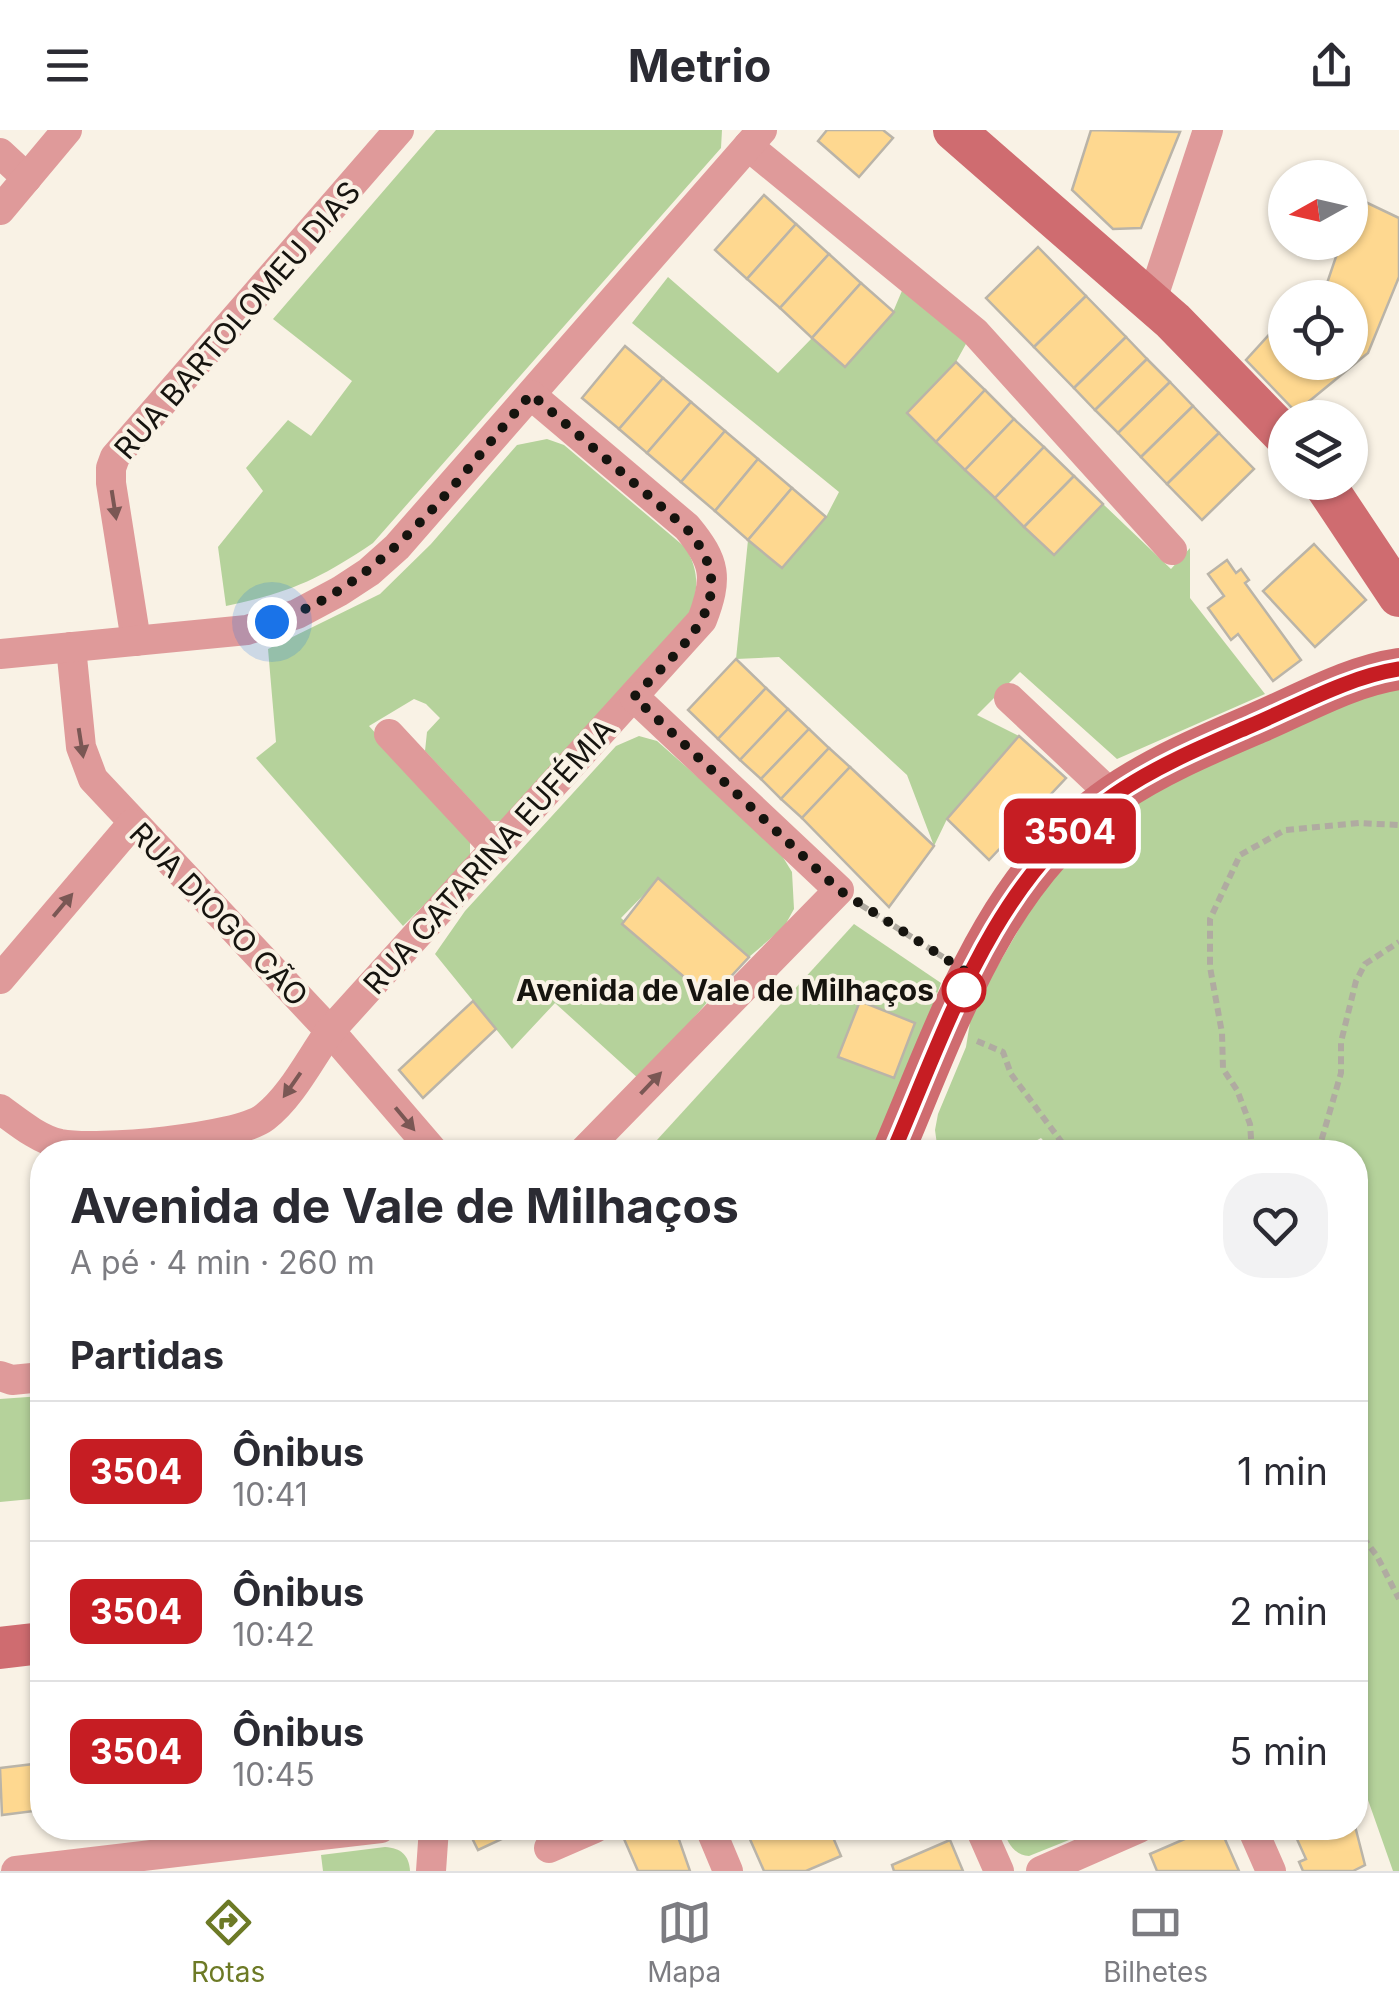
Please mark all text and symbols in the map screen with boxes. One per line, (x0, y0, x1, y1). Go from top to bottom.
icon: menu (40, 38, 95, 93)
text: Metrio (628, 38, 771, 93)
icon: share (1304, 38, 1359, 93)
north arrow (1268, 160, 1368, 260)
map controls (1268, 160, 1368, 500)
street label: RUA BARTOLOMEU DIAS (107, 174, 367, 466)
button: locate (1268, 280, 1368, 380)
button: layers (1268, 400, 1368, 500)
one-way arrow (107, 490, 123, 521)
your location (247, 597, 297, 647)
street label: RUA CATARINA EUFÉMIA (356, 711, 622, 1001)
one-way arrow (74, 728, 90, 760)
line badge: 3504 (1000, 798, 1140, 864)
text: 3504 (1024, 810, 1116, 852)
street label: RUA DIOGO CÃO (123, 815, 315, 1013)
one-way arrow (52, 893, 74, 918)
marker: Avenida de Vale de Milhaços (943, 969, 985, 1011)
place label: Avenida de Vale de Milhaços (516, 972, 934, 1008)
one-way arrow (283, 1071, 302, 1098)
one-way arrow (639, 1071, 663, 1095)
one-way arrow (394, 1107, 416, 1132)
button: heart (1223, 1173, 1328, 1278)
text: Avenida de Vale de Milhaços (70, 1176, 739, 1235)
text: A pé · 4 min · 260 m (70, 1243, 375, 1282)
text: Partidas (70, 1332, 224, 1378)
text: Ônibus (232, 1429, 364, 1475)
text: 1 min (1237, 1448, 1328, 1494)
text: 3504 (90, 1450, 182, 1492)
text: 10:41 (232, 1475, 308, 1514)
text: Ônibus (232, 1569, 364, 1615)
text: 2 min (1229, 1588, 1328, 1634)
text: 3504 (90, 1590, 182, 1632)
text: 10:42 (232, 1615, 315, 1654)
text: Ônibus (232, 1709, 364, 1755)
text: 5 min (1229, 1728, 1328, 1774)
text: 3504 (90, 1730, 182, 1772)
text: 10:45 (232, 1755, 315, 1794)
tab: Rotas (191, 1895, 265, 1989)
tab: Mapa (647, 1895, 721, 1989)
tab: Bilhetes (1103, 1895, 1208, 1989)

